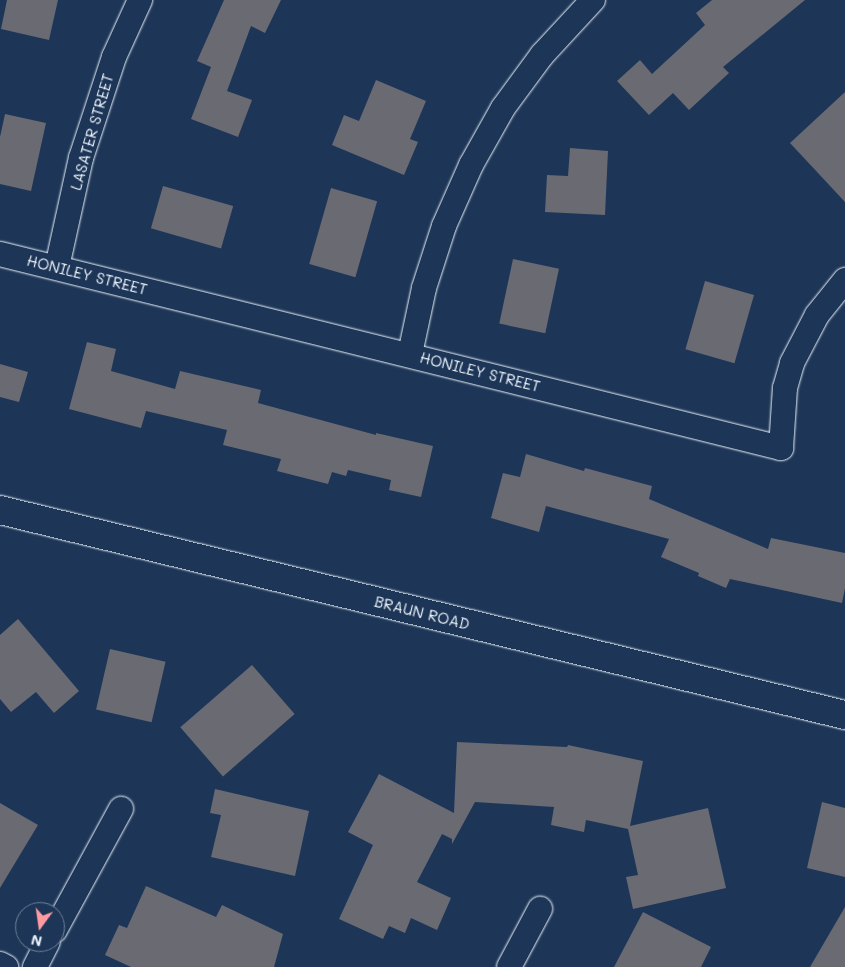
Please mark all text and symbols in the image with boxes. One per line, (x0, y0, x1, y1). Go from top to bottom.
street label: LASATER STREET (67, 72, 117, 192)
street label: HONILEY STREET (25, 251, 149, 299)
street label: HONILEY STREET (418, 348, 542, 396)
street label: BRAUN ROAD (373, 592, 471, 634)
north arrow (15, 902, 65, 952)
text: N (29, 931, 44, 952)

